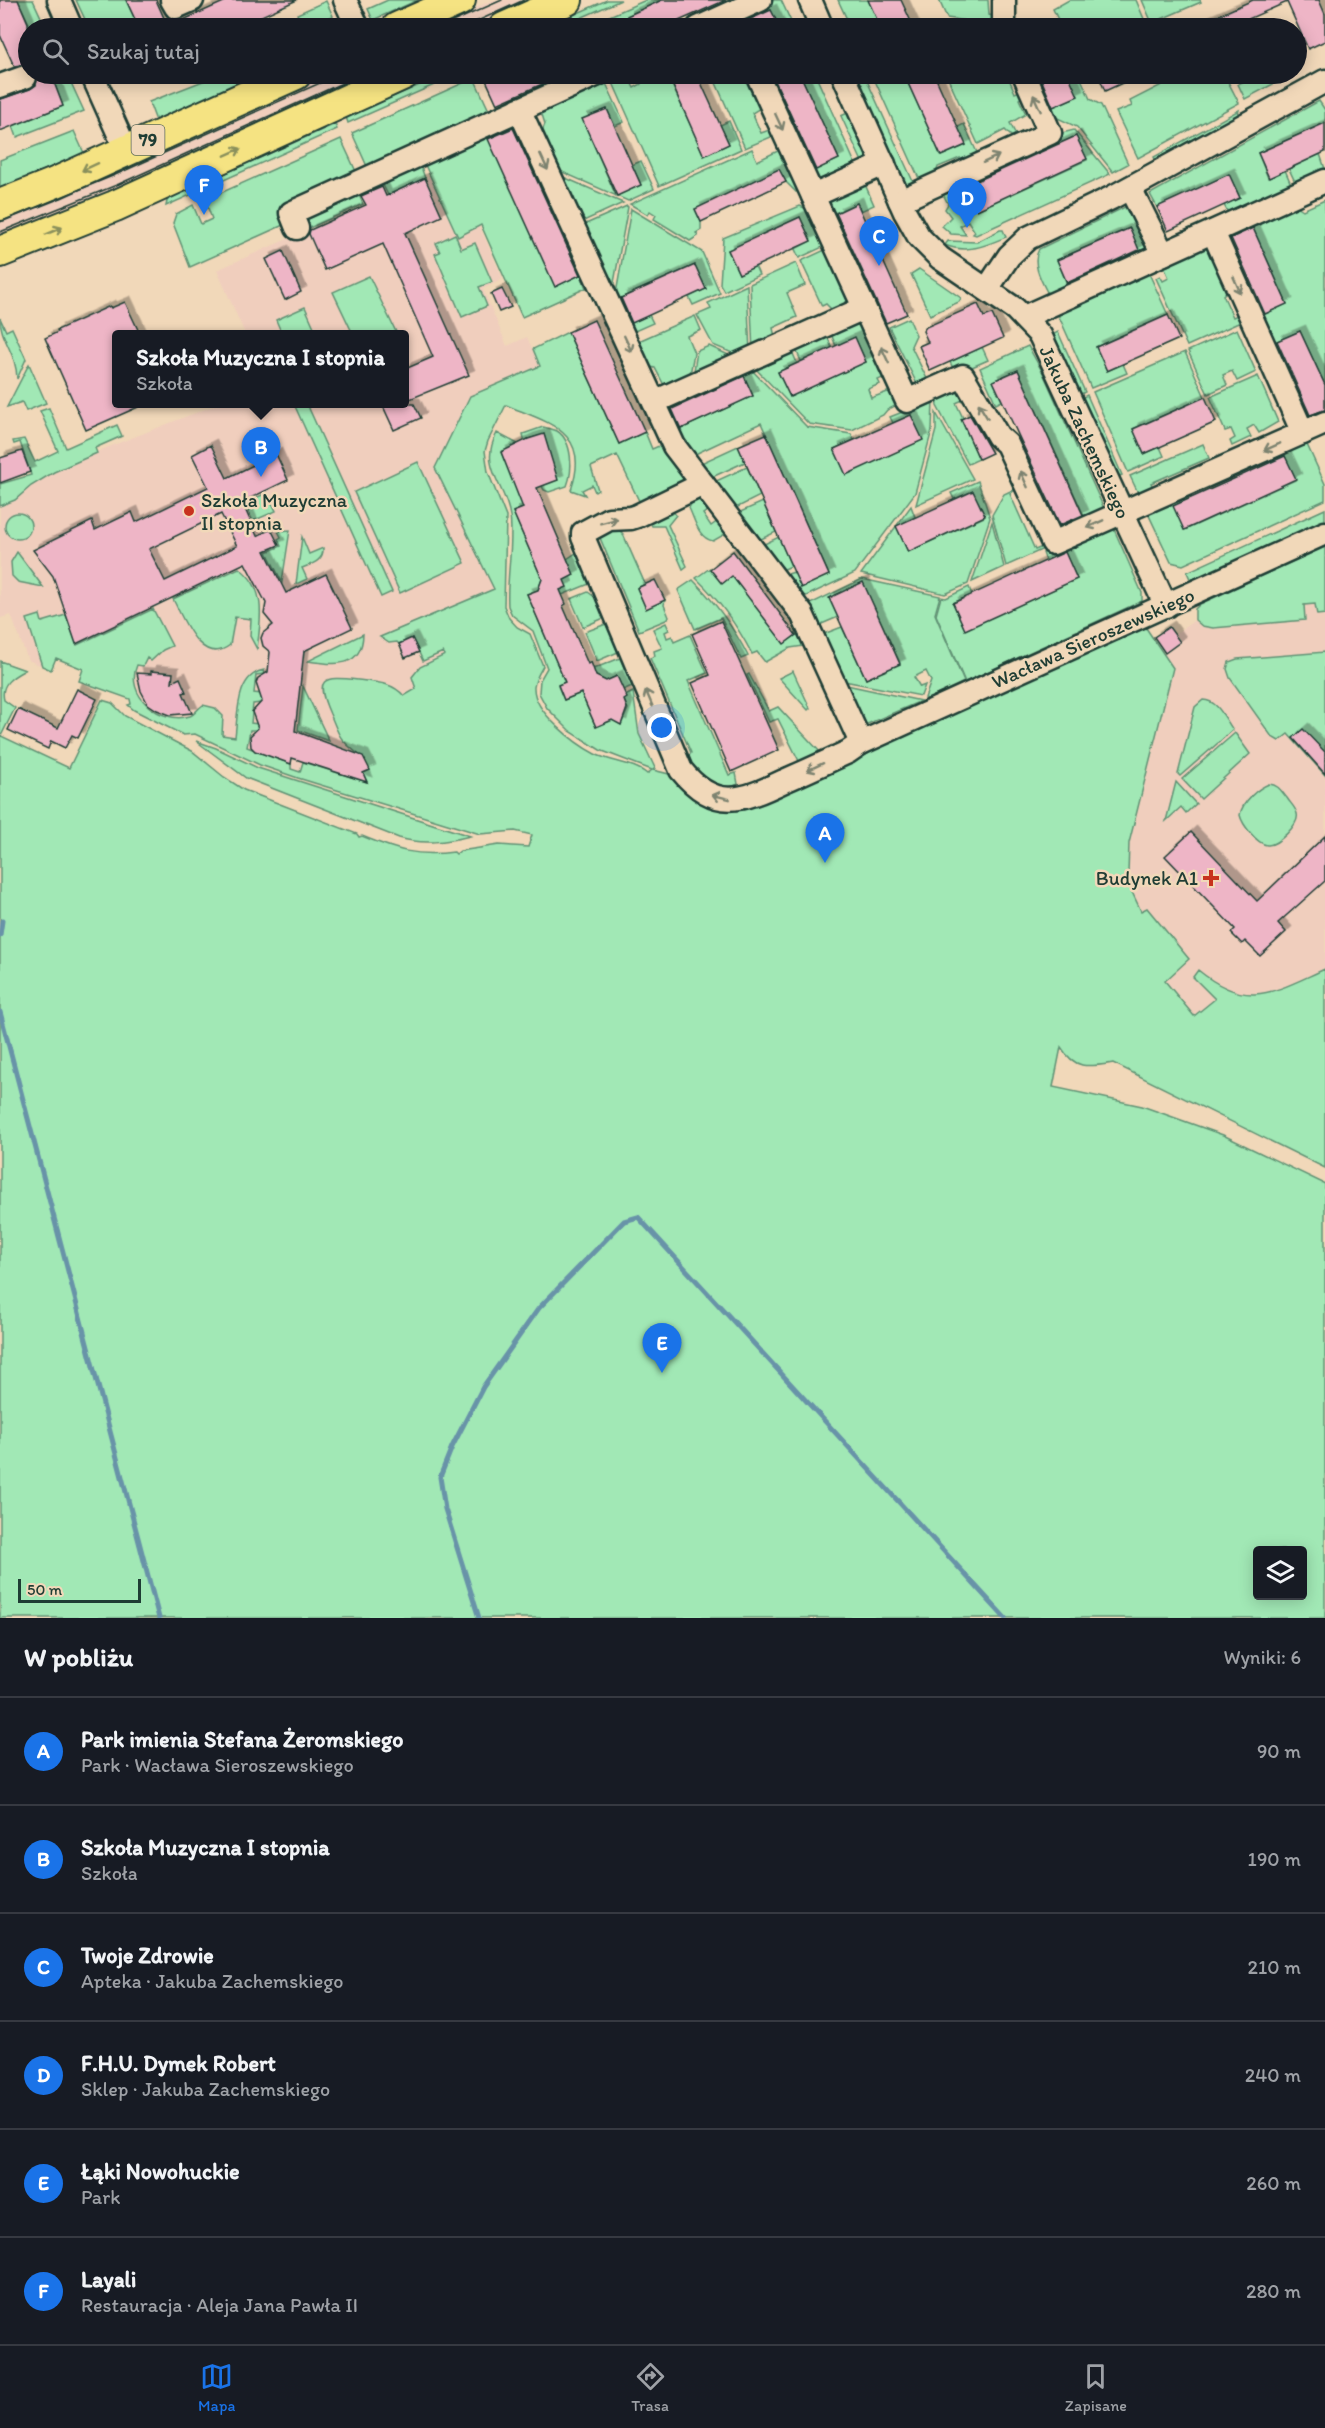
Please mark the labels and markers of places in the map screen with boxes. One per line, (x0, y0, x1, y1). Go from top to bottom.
pin: F (184, 166, 224, 215)
pin: D (948, 178, 986, 228)
pin: C (860, 216, 898, 266)
pin: B (242, 428, 280, 477)
place label: Szkoła Muzyczna II stopnia (201, 488, 348, 535)
marker: Szkoła Muzyczna II stopnia (182, 504, 196, 518)
pin: A (806, 814, 844, 863)
place label: Budynek A1 (1096, 866, 1198, 890)
marker: Budynek A1 (1202, 869, 1220, 887)
pin: E (642, 1324, 682, 1373)

